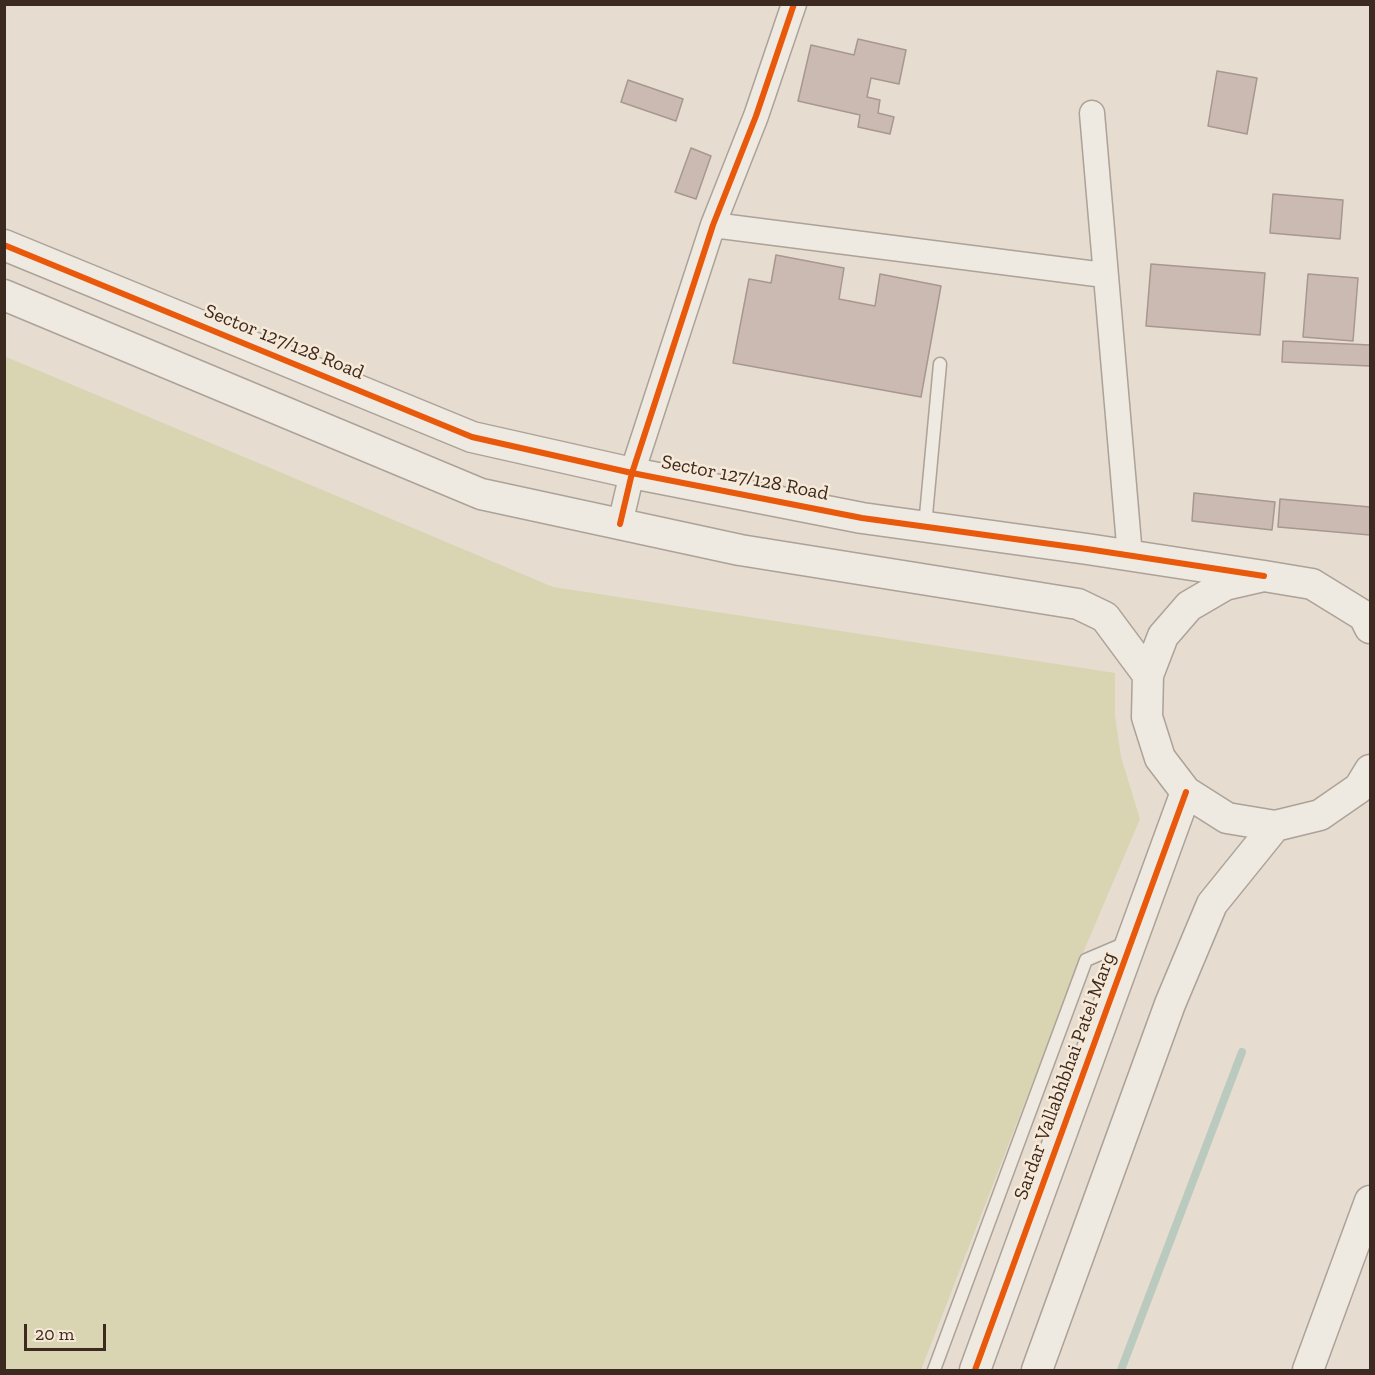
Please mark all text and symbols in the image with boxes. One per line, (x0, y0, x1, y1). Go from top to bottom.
street label: Sector 127/128 Road (201, 299, 367, 385)
street label: Sector 127/128 Road (659, 450, 831, 506)
street label: Sardar Vallabhbhai Patel Marg (1009, 949, 1121, 1203)
scale bar (27, 1312, 110, 1350)
text: 20 m (35, 1323, 74, 1345)

